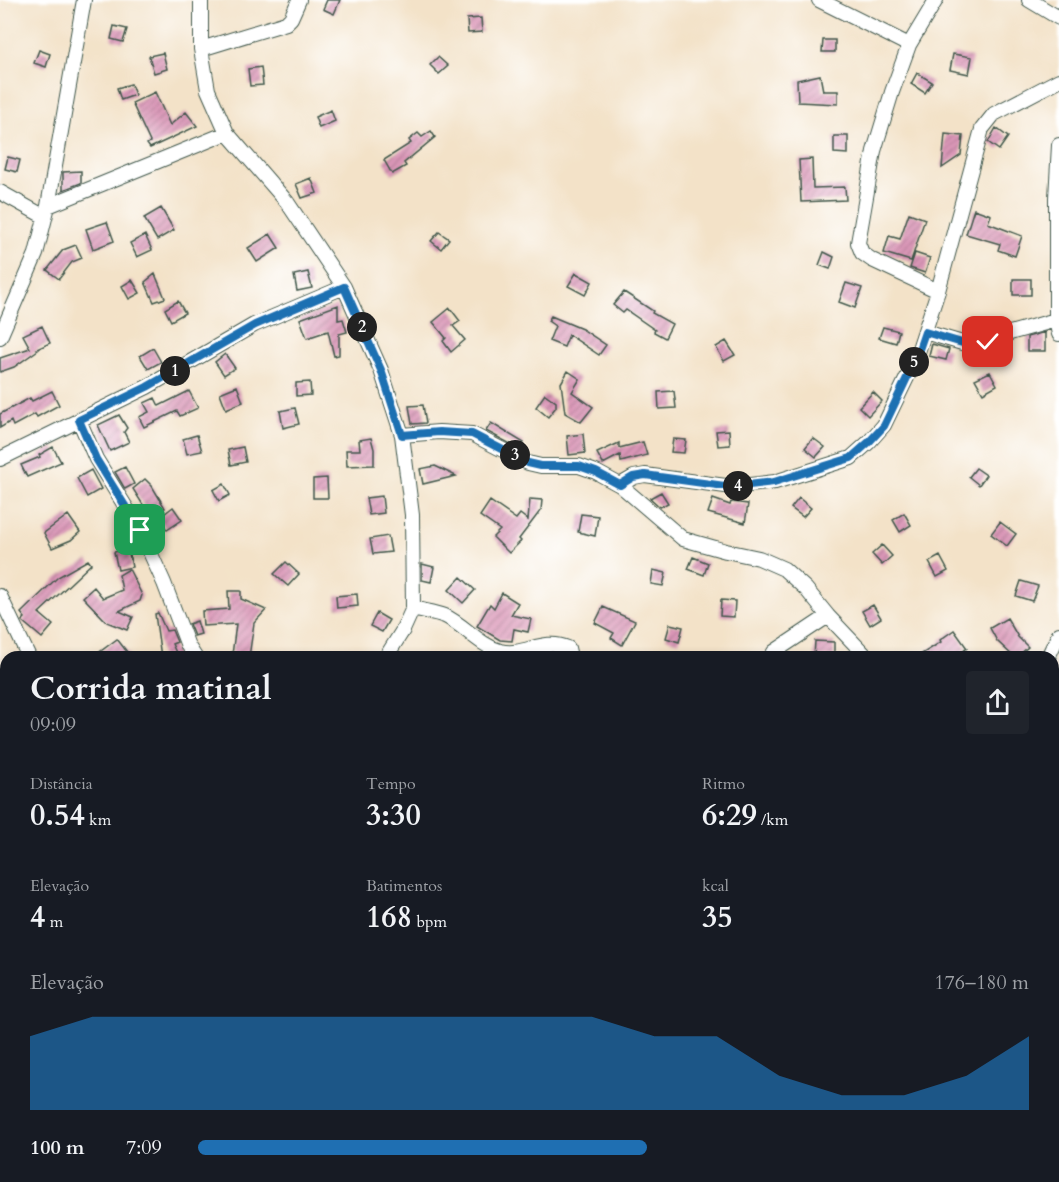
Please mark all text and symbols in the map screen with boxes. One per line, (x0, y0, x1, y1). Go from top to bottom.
pin: 2 (347, 312, 377, 342)
text: 2 (358, 316, 366, 338)
pin (962, 316, 1013, 367)
icon: check (971, 325, 1004, 358)
pin: 5 (899, 347, 929, 377)
text: 5 (910, 351, 918, 373)
pin: 1 (160, 356, 190, 386)
text: 1 (171, 360, 179, 382)
pin: 3 (500, 440, 530, 470)
text: 3 (511, 444, 519, 466)
pin: 4 (723, 471, 753, 501)
text: 4 (734, 475, 742, 497)
pin (114, 504, 165, 555)
icon: arrive (123, 513, 156, 546)
text: Corrida matinal (30, 666, 272, 711)
button: share (966, 671, 1029, 734)
text: 09:09 (30, 711, 76, 738)
text: Distância (30, 773, 93, 795)
text: Tempo (366, 773, 416, 795)
text: Ritmo (702, 773, 745, 795)
text: 0.54 (30, 795, 85, 836)
text: 3:30 (366, 795, 421, 836)
text: 6:29 (702, 795, 757, 836)
text: km (85, 809, 111, 831)
text: /km (757, 809, 788, 831)
text: Elevação (30, 875, 89, 897)
text: Batimentos (366, 875, 442, 897)
text: kcal (702, 875, 729, 897)
text: 4 (30, 897, 45, 938)
text: 168 (366, 897, 412, 938)
text: 35 (702, 897, 733, 938)
text: m (45, 911, 63, 933)
text: bpm (412, 911, 447, 933)
text: Elevação (30, 969, 104, 996)
text: 176–180 m (934, 969, 1029, 996)
text: 100 m (30, 1134, 85, 1161)
text: 7:09 (126, 1134, 162, 1161)

